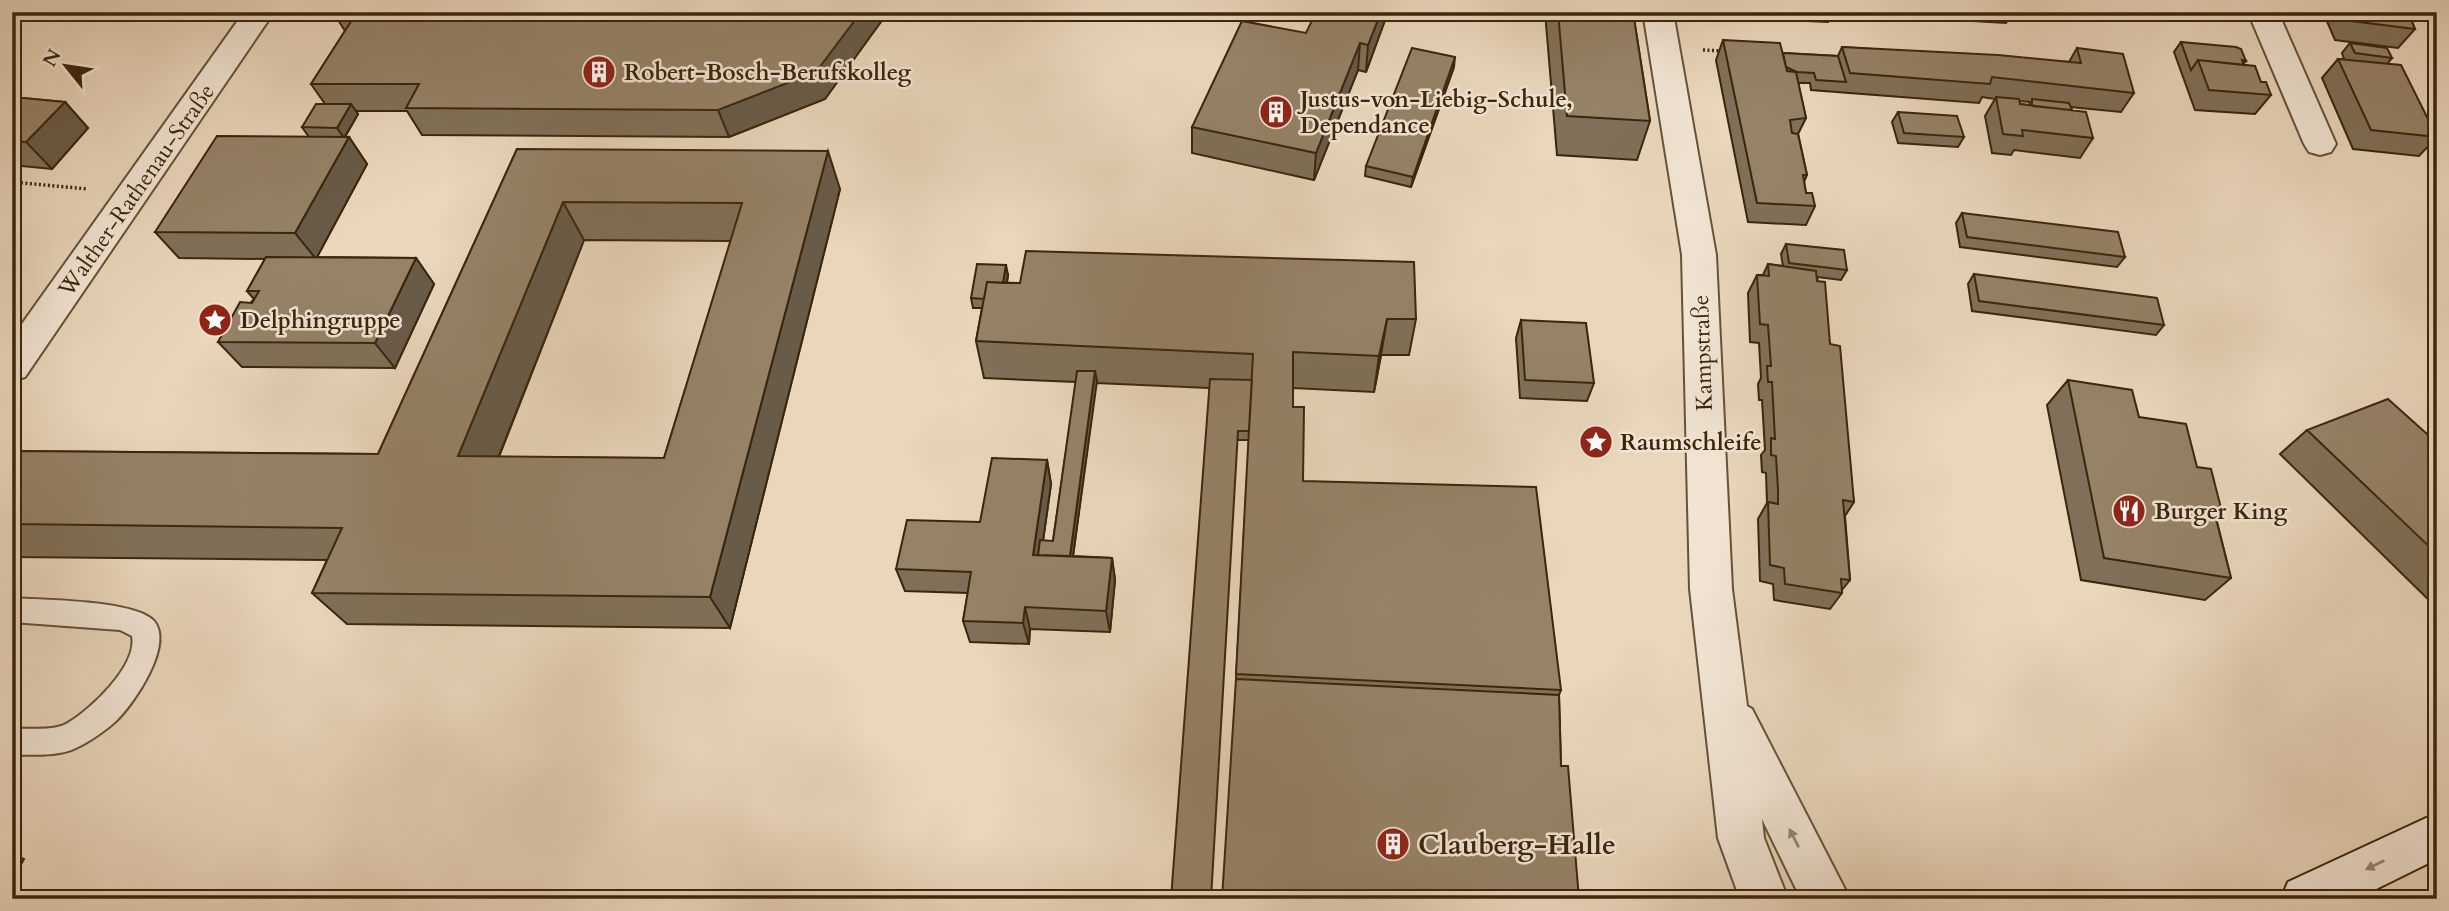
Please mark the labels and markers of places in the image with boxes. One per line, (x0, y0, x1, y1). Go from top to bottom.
building icon: Robert-Bosch-Berufskolleg (580, 53, 618, 91)
place label: Robert-Bosch-Berufskolleg (624, 57, 911, 88)
place label: Justus-von-Liebig-Schule, Dependance (1297, 84, 1573, 141)
building icon: Justus-von-Liebig-Schule, Dependance (1257, 93, 1295, 131)
place icon: Delphingruppe (196, 301, 234, 339)
place label: Delphingruppe (240, 305, 401, 336)
place icon: Raumschleife (1577, 423, 1615, 461)
place label: Raumschleife (1620, 427, 1762, 458)
restaurant icon: Burger King (2110, 492, 2148, 530)
place label: Burger King (2154, 496, 2287, 527)
building icon: Clauberg-Halle (1374, 825, 1412, 863)
place label: Clauberg-Halle (1418, 826, 1616, 864)

